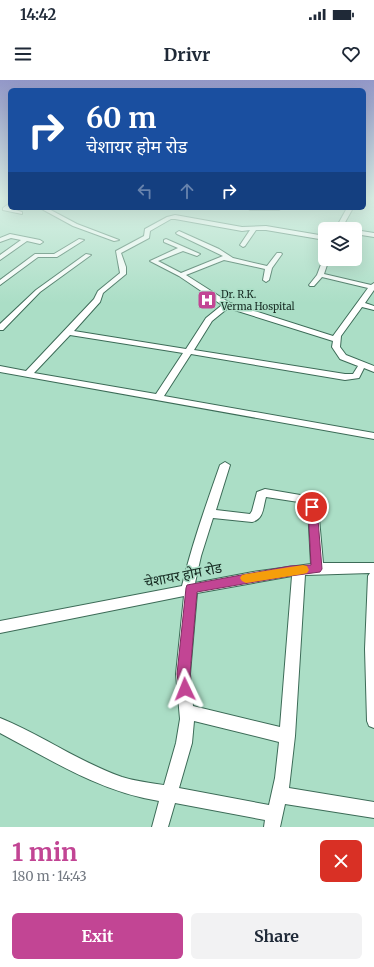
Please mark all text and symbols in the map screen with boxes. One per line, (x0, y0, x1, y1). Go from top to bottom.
text: 14:42 (20, 5, 56, 24)
icon: menu (12, 43, 34, 65)
text: Drivr (164, 43, 210, 66)
icon: heart (340, 43, 362, 65)
text: 60 m (86, 100, 156, 136)
icon: right (20, 104, 72, 156)
text: चेशायर होम रोड (86, 135, 187, 158)
icon: left (134, 180, 156, 202)
icon: ahead (176, 180, 198, 202)
icon: right (218, 180, 240, 202)
map controls (318, 222, 362, 266)
button: layers (318, 222, 362, 266)
place label: Dr. R.K. Verma Hospital (220, 288, 295, 313)
hospital icon: Dr. R.K. Verma Hospital (196, 289, 218, 311)
pin (295, 490, 329, 524)
icon: arrive (301, 496, 323, 518)
street label: चेशायर होम रोड (143, 559, 224, 591)
position arrow (164, 668, 206, 710)
text: 1 min (12, 837, 77, 868)
button: close (320, 840, 362, 882)
text: 180 m · 14:43 (12, 868, 87, 885)
button: Exit (12, 913, 183, 959)
button: Share (191, 913, 362, 959)

